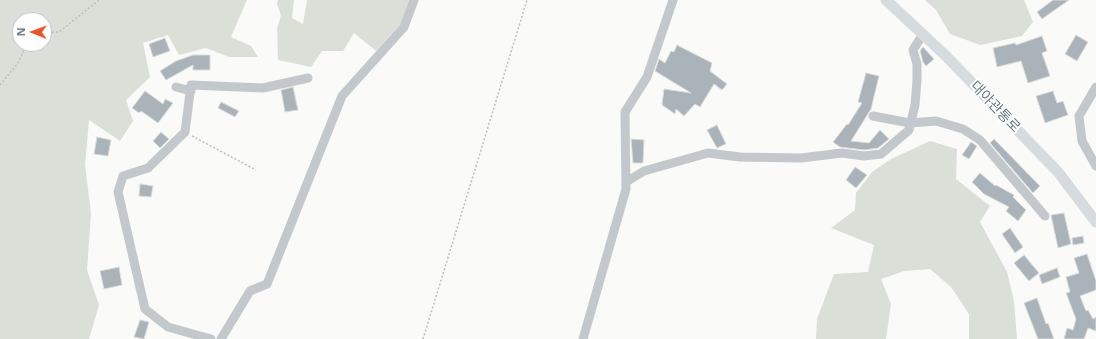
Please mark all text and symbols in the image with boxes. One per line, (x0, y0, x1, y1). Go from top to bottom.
north arrow (12, 12, 52, 52)
text: N (13, 27, 28, 36)
street label: 대야관통로 (967, 78, 1023, 136)

